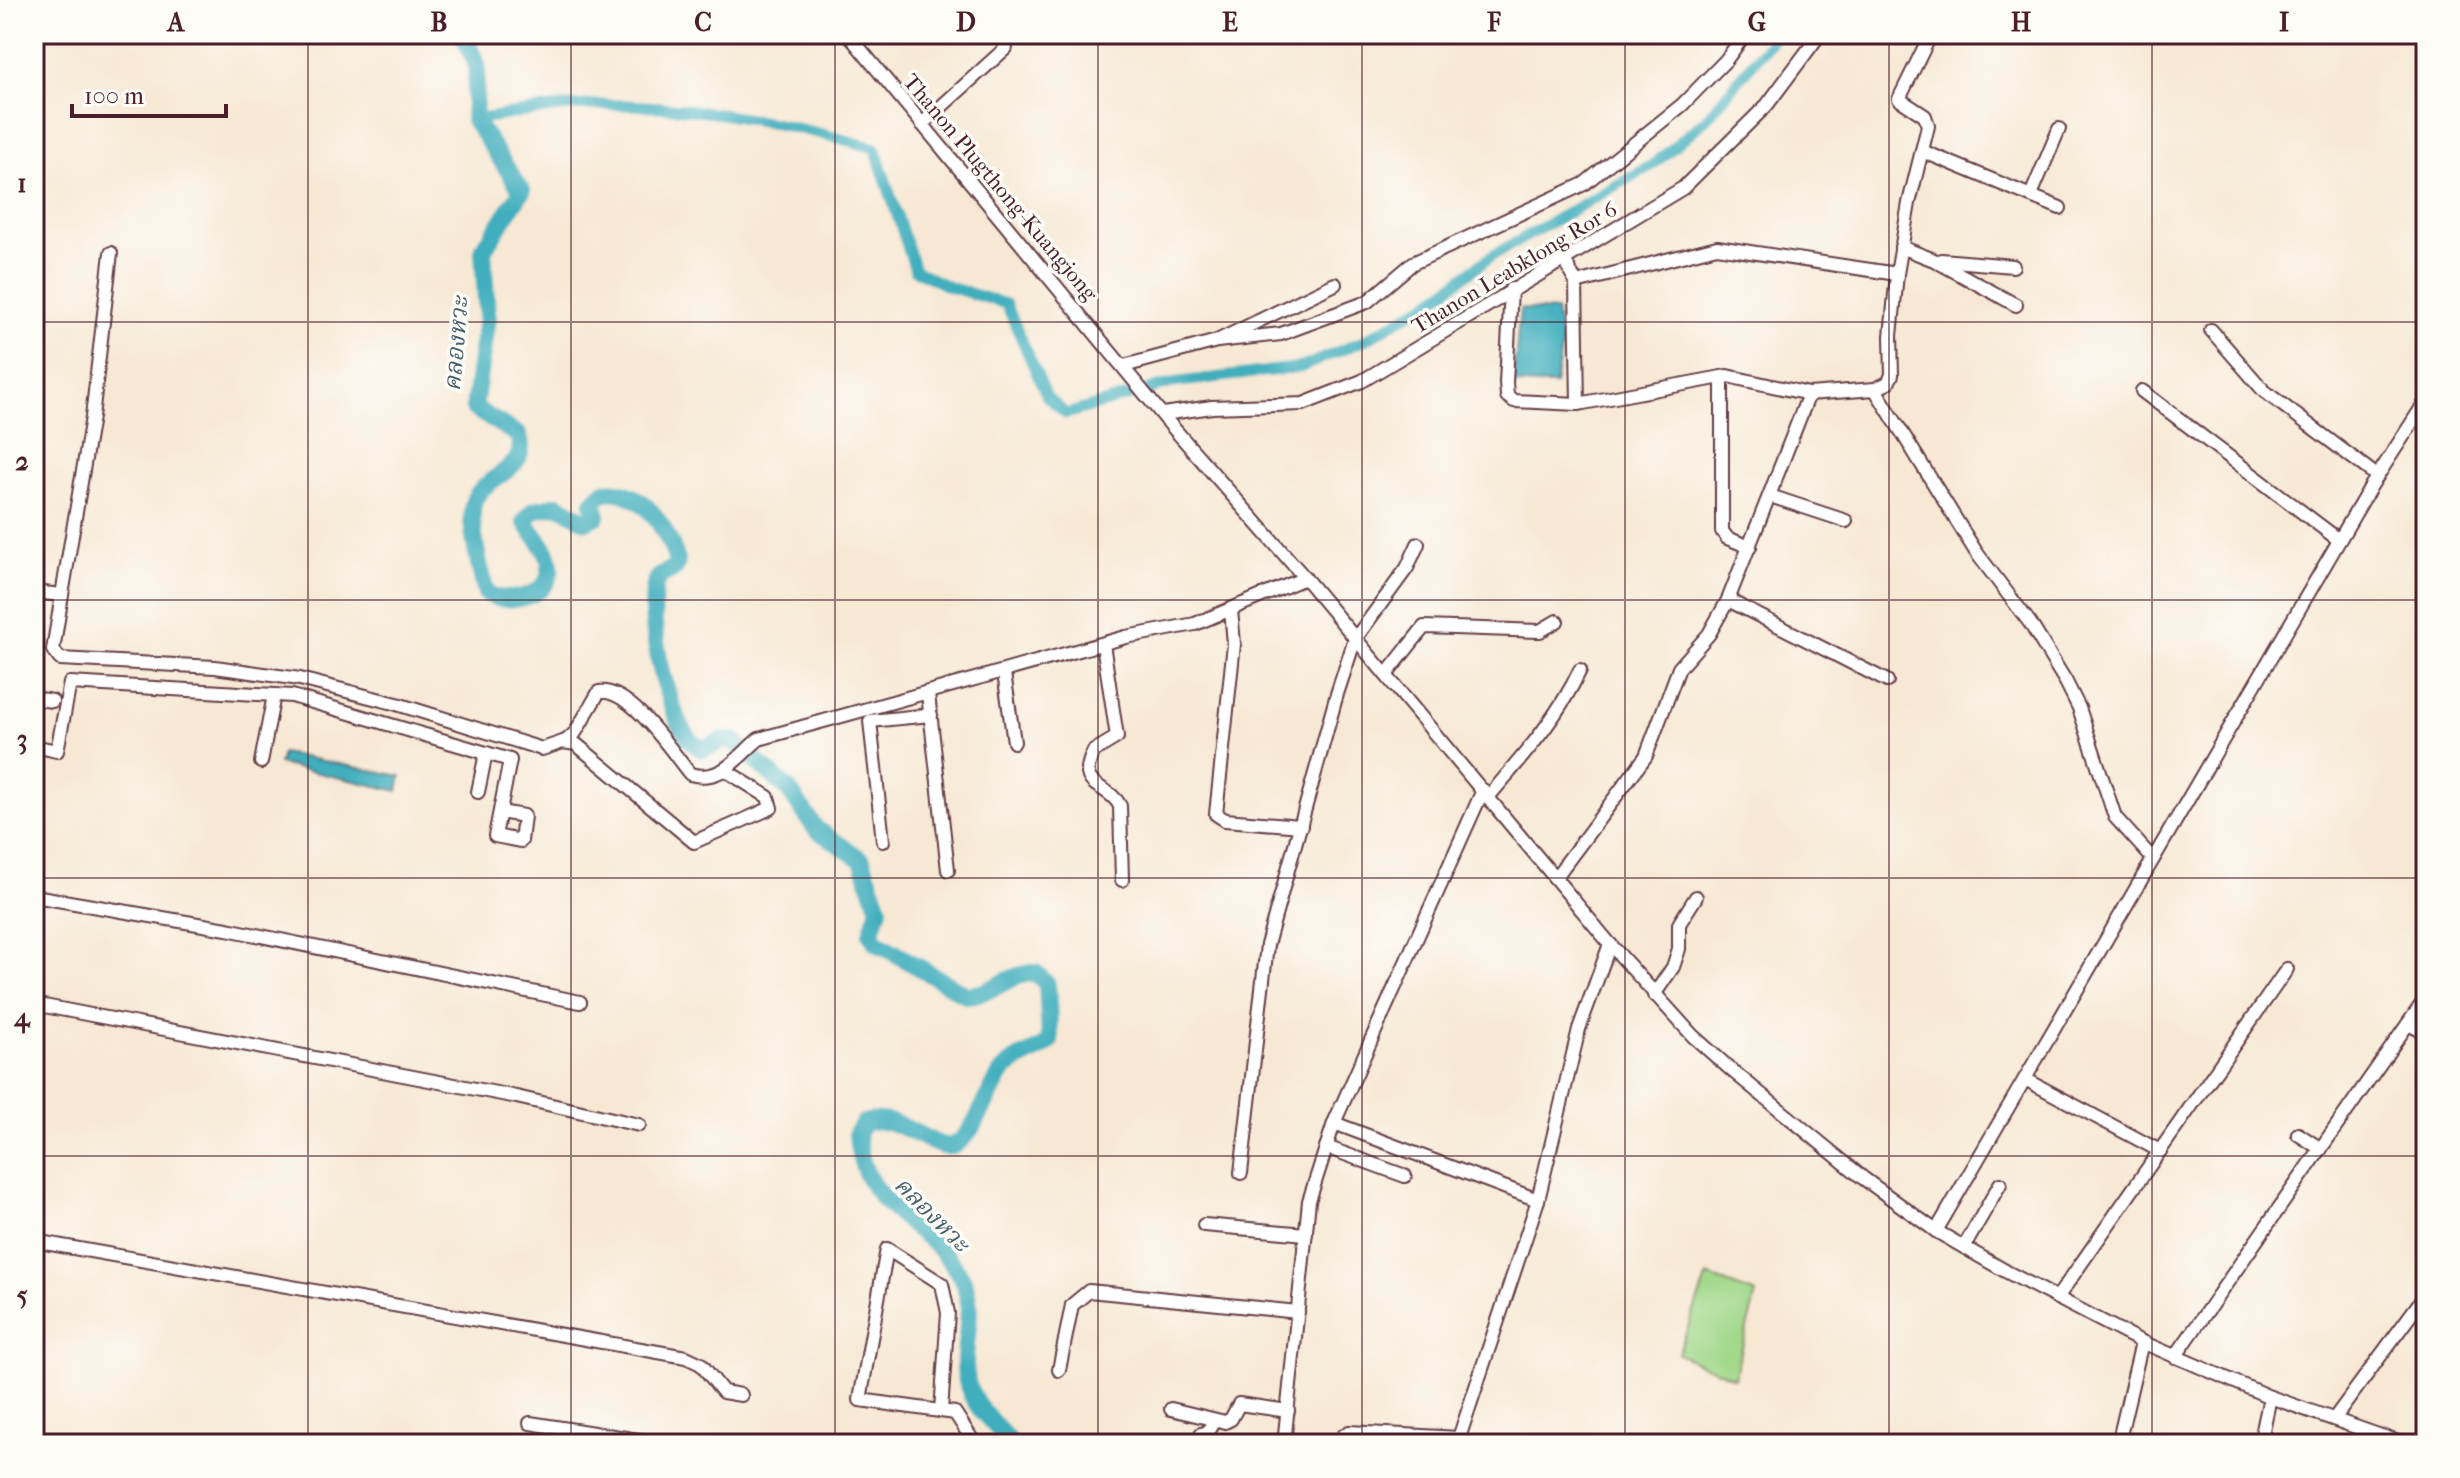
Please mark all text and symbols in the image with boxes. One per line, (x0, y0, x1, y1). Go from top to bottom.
text: A (166, 7, 186, 38)
text: B (431, 7, 448, 38)
text: C (694, 7, 712, 38)
text: D (956, 7, 976, 38)
text: E (1222, 7, 1238, 38)
text: F (1486, 7, 1501, 38)
text: G (1748, 7, 1766, 38)
text: H (2011, 7, 2032, 38)
text: I (2279, 7, 2289, 38)
scale bar (72, 68, 226, 118)
street label: Thanon Plugthong-Kuangjong (898, 69, 1103, 307)
text: 100 m (84, 82, 144, 110)
text: 1 (17, 168, 27, 199)
street label: Thanon Leabklong Ror 6 (1407, 196, 1622, 339)
water label: คลองหวะ (438, 293, 474, 392)
text: 2 (15, 446, 29, 477)
text: 3 (17, 724, 27, 755)
text: 4 (13, 1002, 31, 1034)
water label: คลองหวะ (889, 1171, 977, 1259)
text: 5 (16, 1280, 28, 1311)

